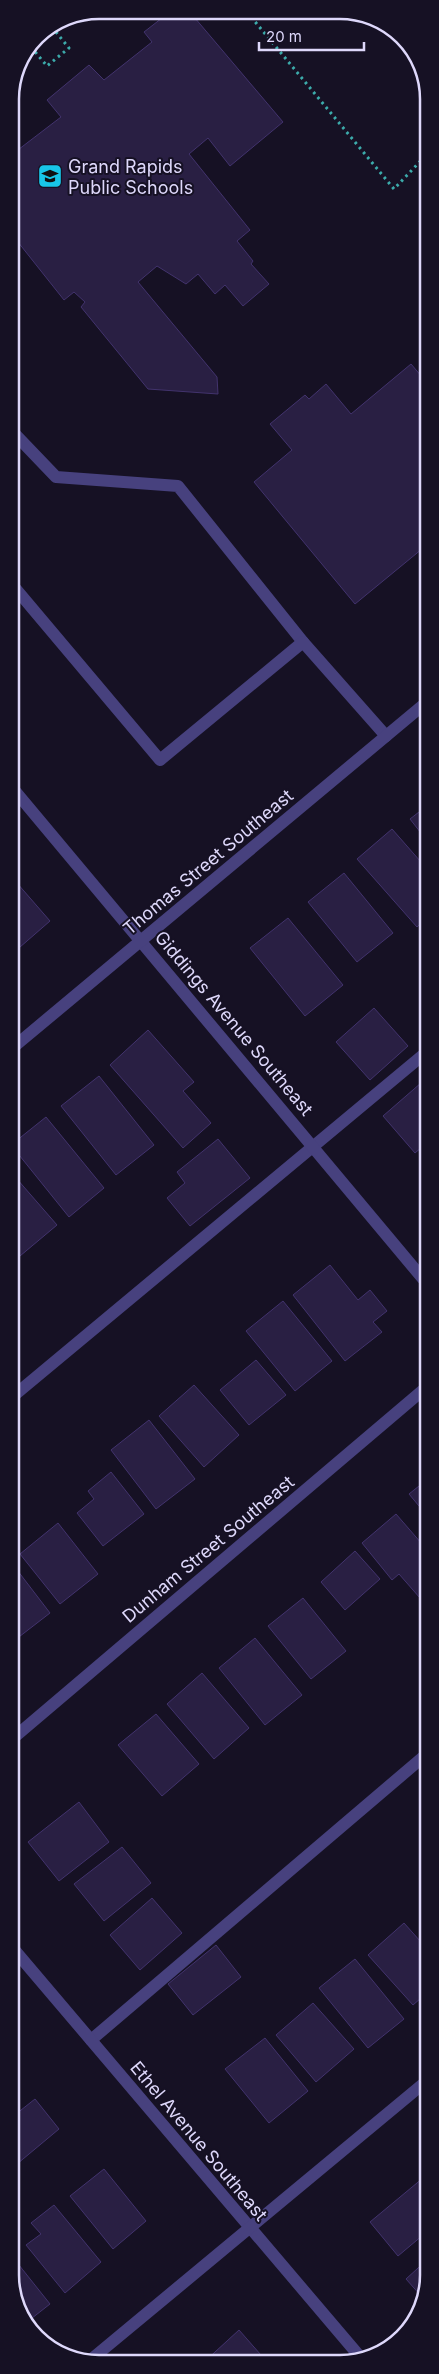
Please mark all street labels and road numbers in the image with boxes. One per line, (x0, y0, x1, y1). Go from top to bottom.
street label: Thomas Street Southeast (119, 785, 297, 939)
street label: Giddings Avenue Southeast (151, 926, 317, 1120)
street label: Dunham Street Southeast (118, 1471, 298, 1627)
street label: Ethel Avenue Southeast (126, 2057, 272, 2225)

